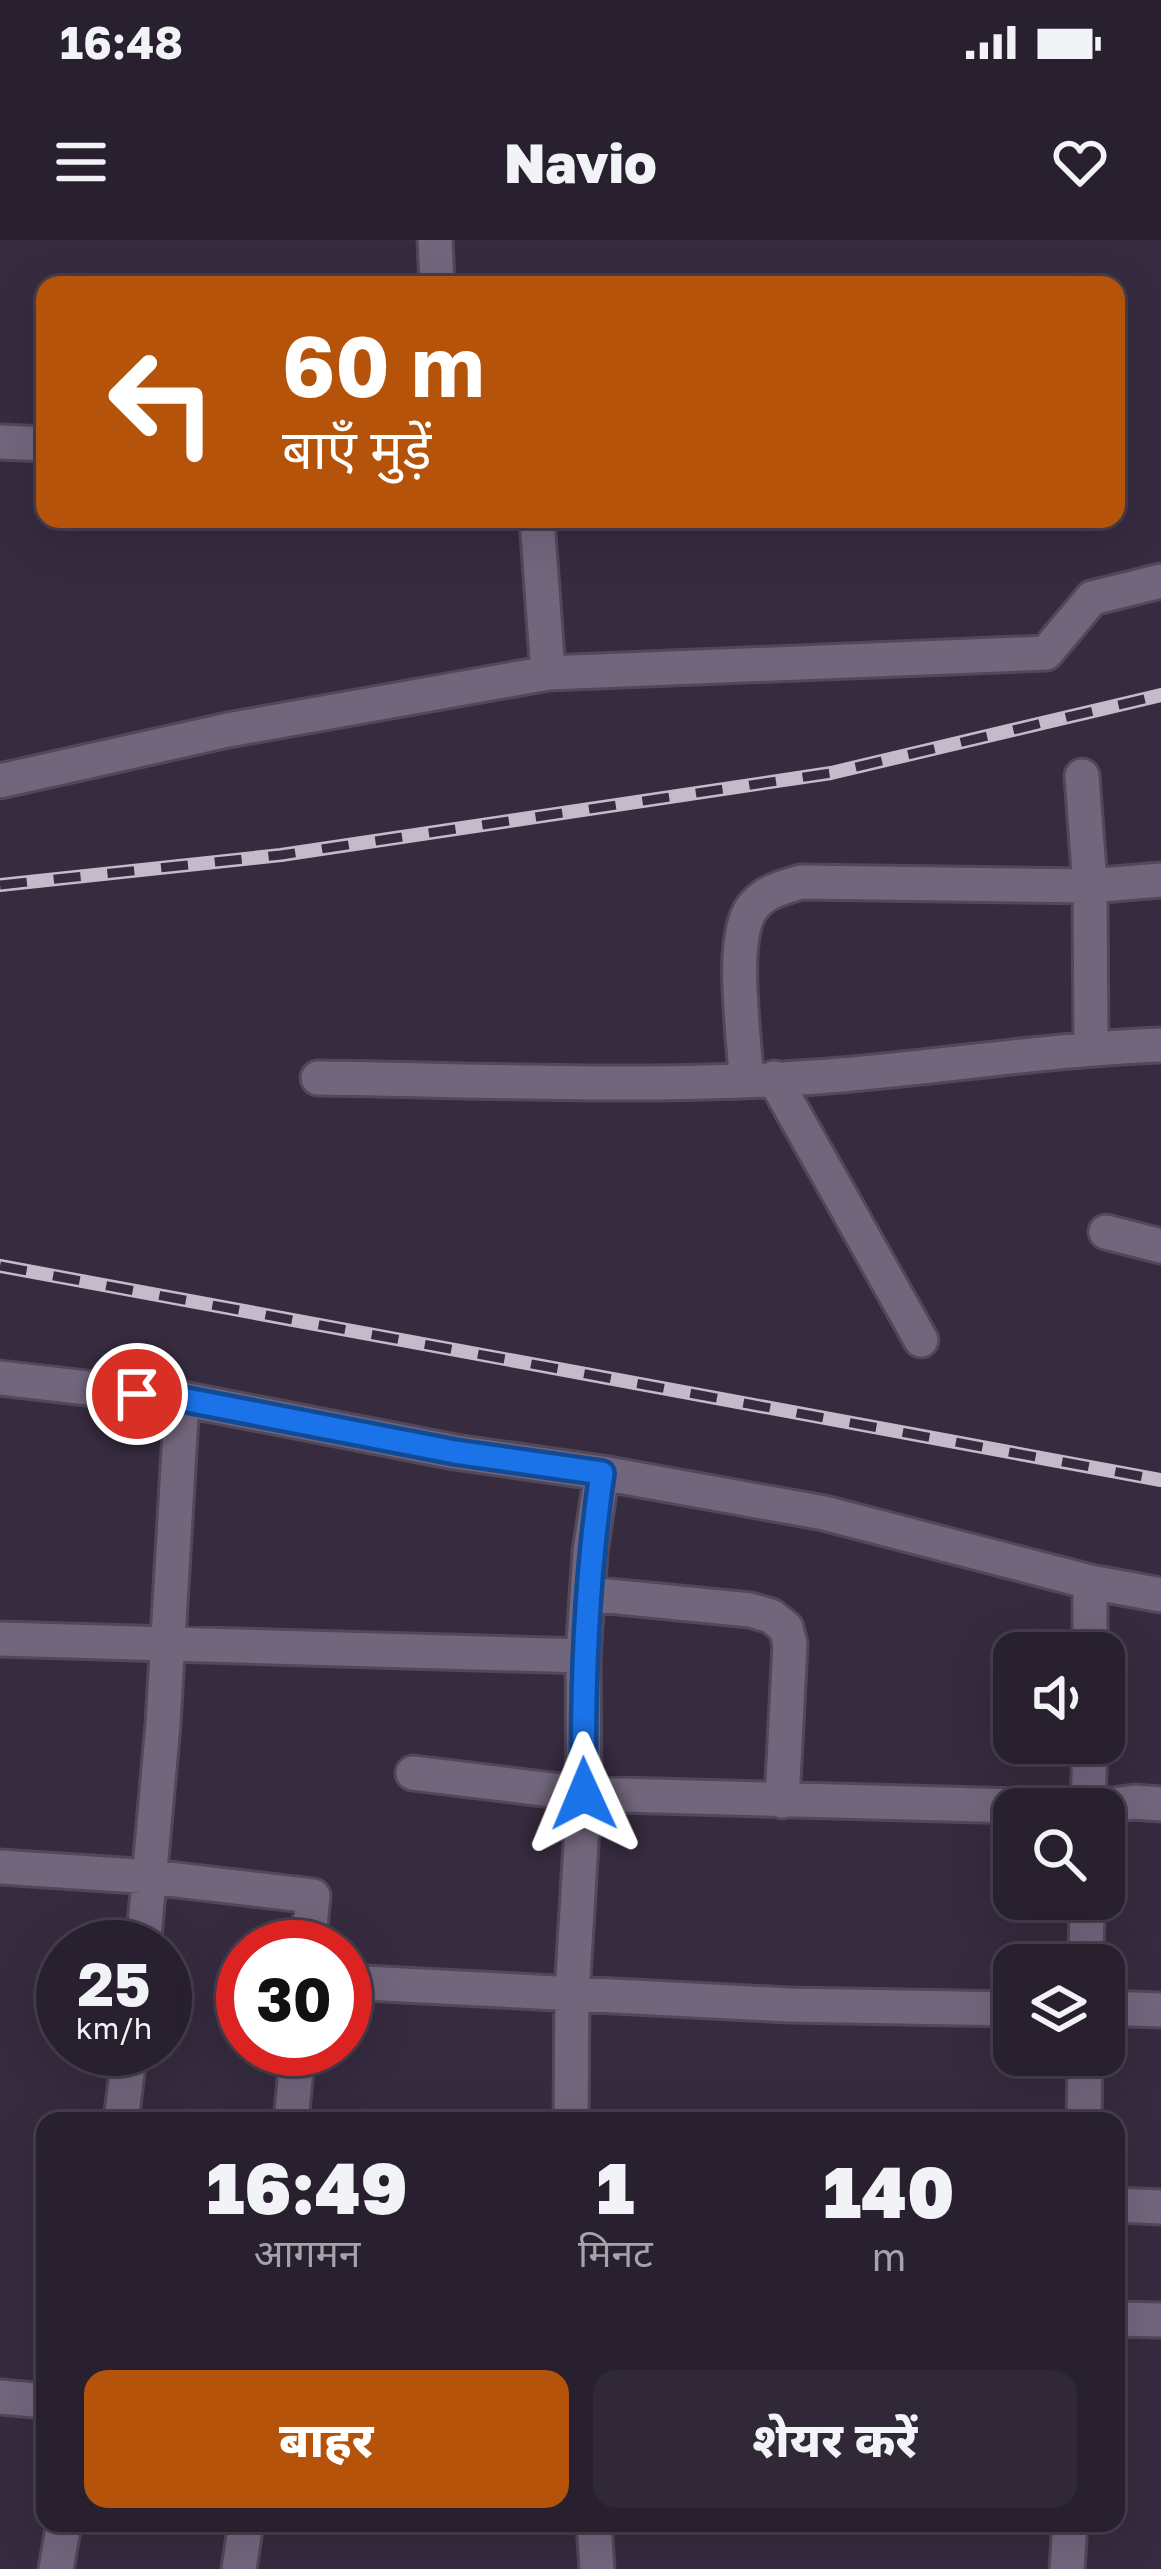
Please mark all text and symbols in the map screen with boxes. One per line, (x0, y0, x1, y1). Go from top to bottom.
text: 16:48 (60, 15, 183, 69)
icon: menu (48, 129, 114, 195)
icon: heart (1047, 129, 1113, 195)
text: Navio (504, 130, 657, 195)
text: 60 m (282, 315, 484, 415)
icon: left (84, 324, 240, 480)
text: बाएँ मुड़ें (282, 416, 431, 481)
pin (86, 1343, 188, 1445)
icon: arrive (104, 1361, 170, 1427)
map controls (993, 1632, 1125, 2076)
button: sound (993, 1632, 1125, 1764)
position arrow (521, 1731, 647, 1857)
button: search (993, 1788, 1125, 1920)
speed limit sign: 30 (216, 1920, 372, 2076)
button: layers (993, 1944, 1125, 2076)
text: 25 (77, 1947, 151, 2019)
text: km/h (76, 2010, 152, 2046)
text: 16:49 (206, 2143, 408, 2230)
text: 1 (596, 2143, 634, 2230)
text: 140 (823, 2147, 955, 2234)
text: आगमन (254, 2229, 360, 2276)
text: मिनट (578, 2229, 653, 2276)
text: m (872, 2233, 906, 2280)
button: बाहर (84, 2370, 569, 2508)
button: शेयर करें (593, 2370, 1077, 2508)

